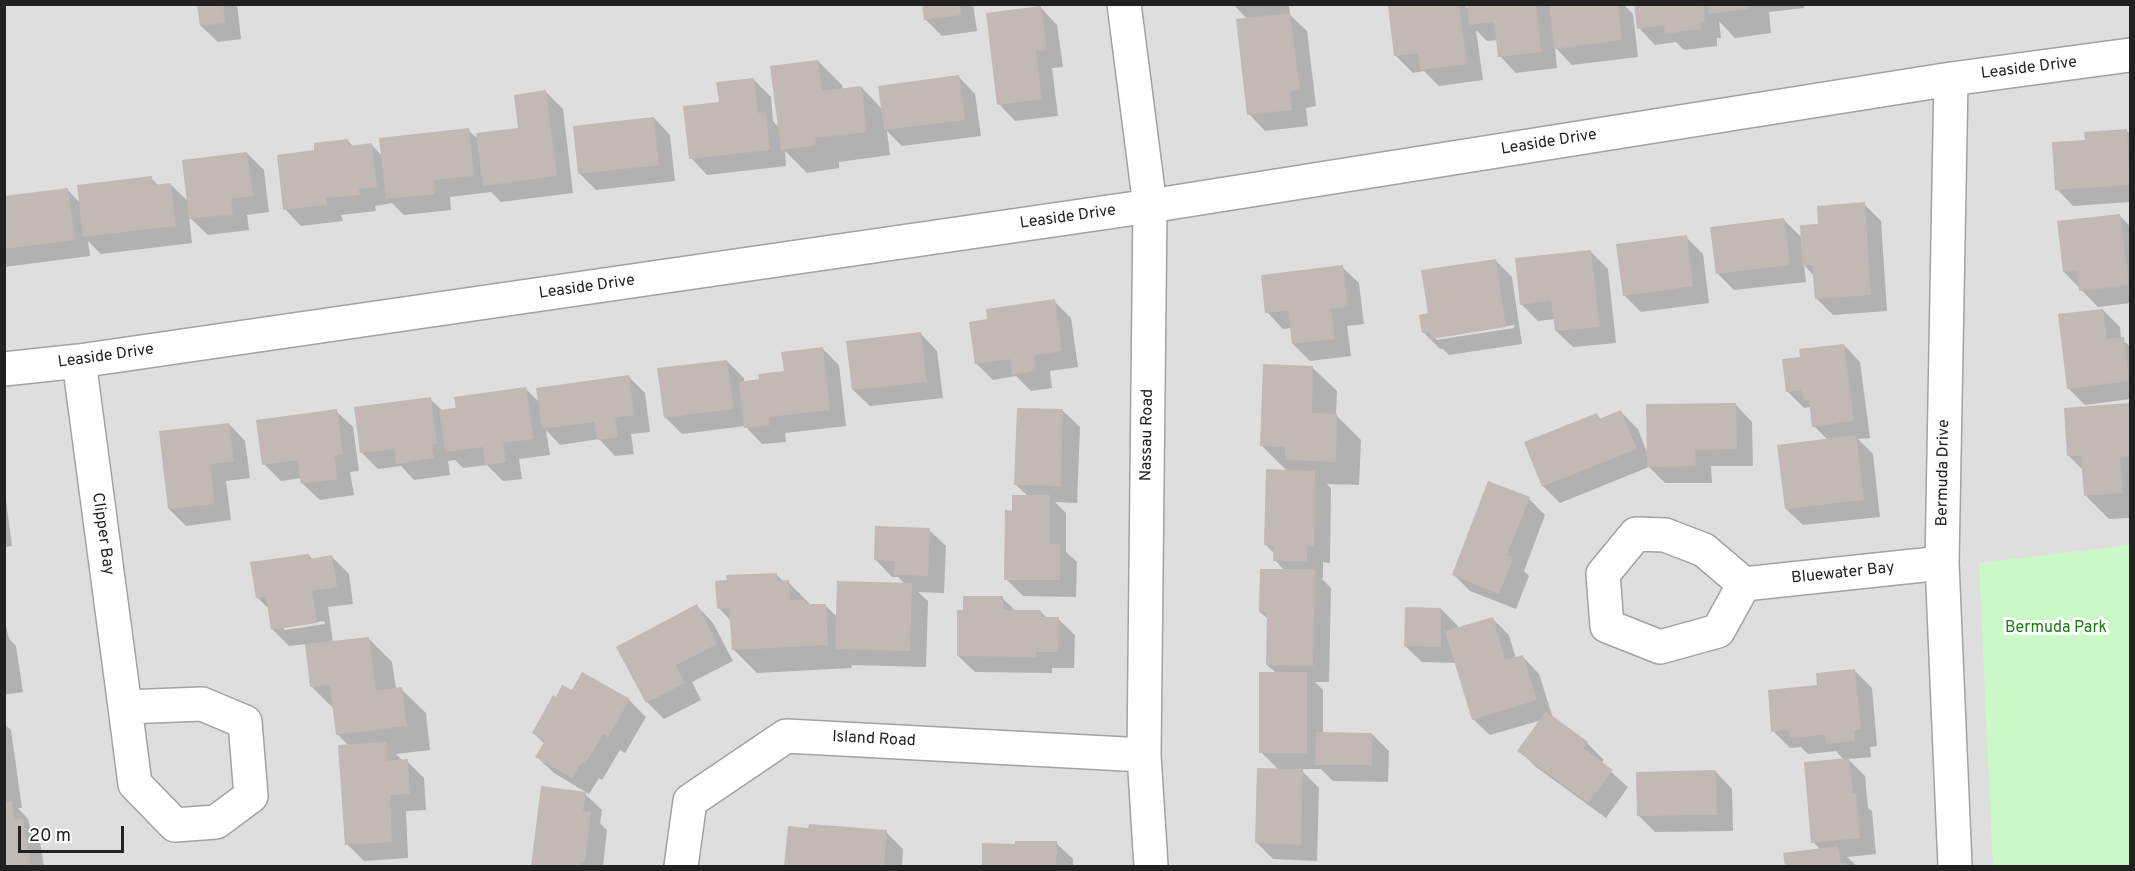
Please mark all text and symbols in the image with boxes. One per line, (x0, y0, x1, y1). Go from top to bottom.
street label: Leaside Drive (1980, 54, 2078, 84)
street label: Leaside Drive (1500, 126, 1598, 160)
street label: Leaside Drive (1019, 202, 1117, 234)
street label: Leaside Drive (538, 272, 636, 304)
street label: Leaside Drive (57, 341, 155, 373)
street label: Nassau Road (1138, 389, 1158, 481)
street label: Bermuda Drive (1933, 419, 1955, 527)
street label: Clipper Bay (87, 492, 117, 576)
street label: Bluewater Bay (1790, 559, 1896, 589)
park label: Bermuda Park (2005, 619, 2107, 639)
street label: Island Road (832, 728, 916, 752)
scale bar (21, 814, 128, 852)
text: 20 m (29, 825, 71, 848)

